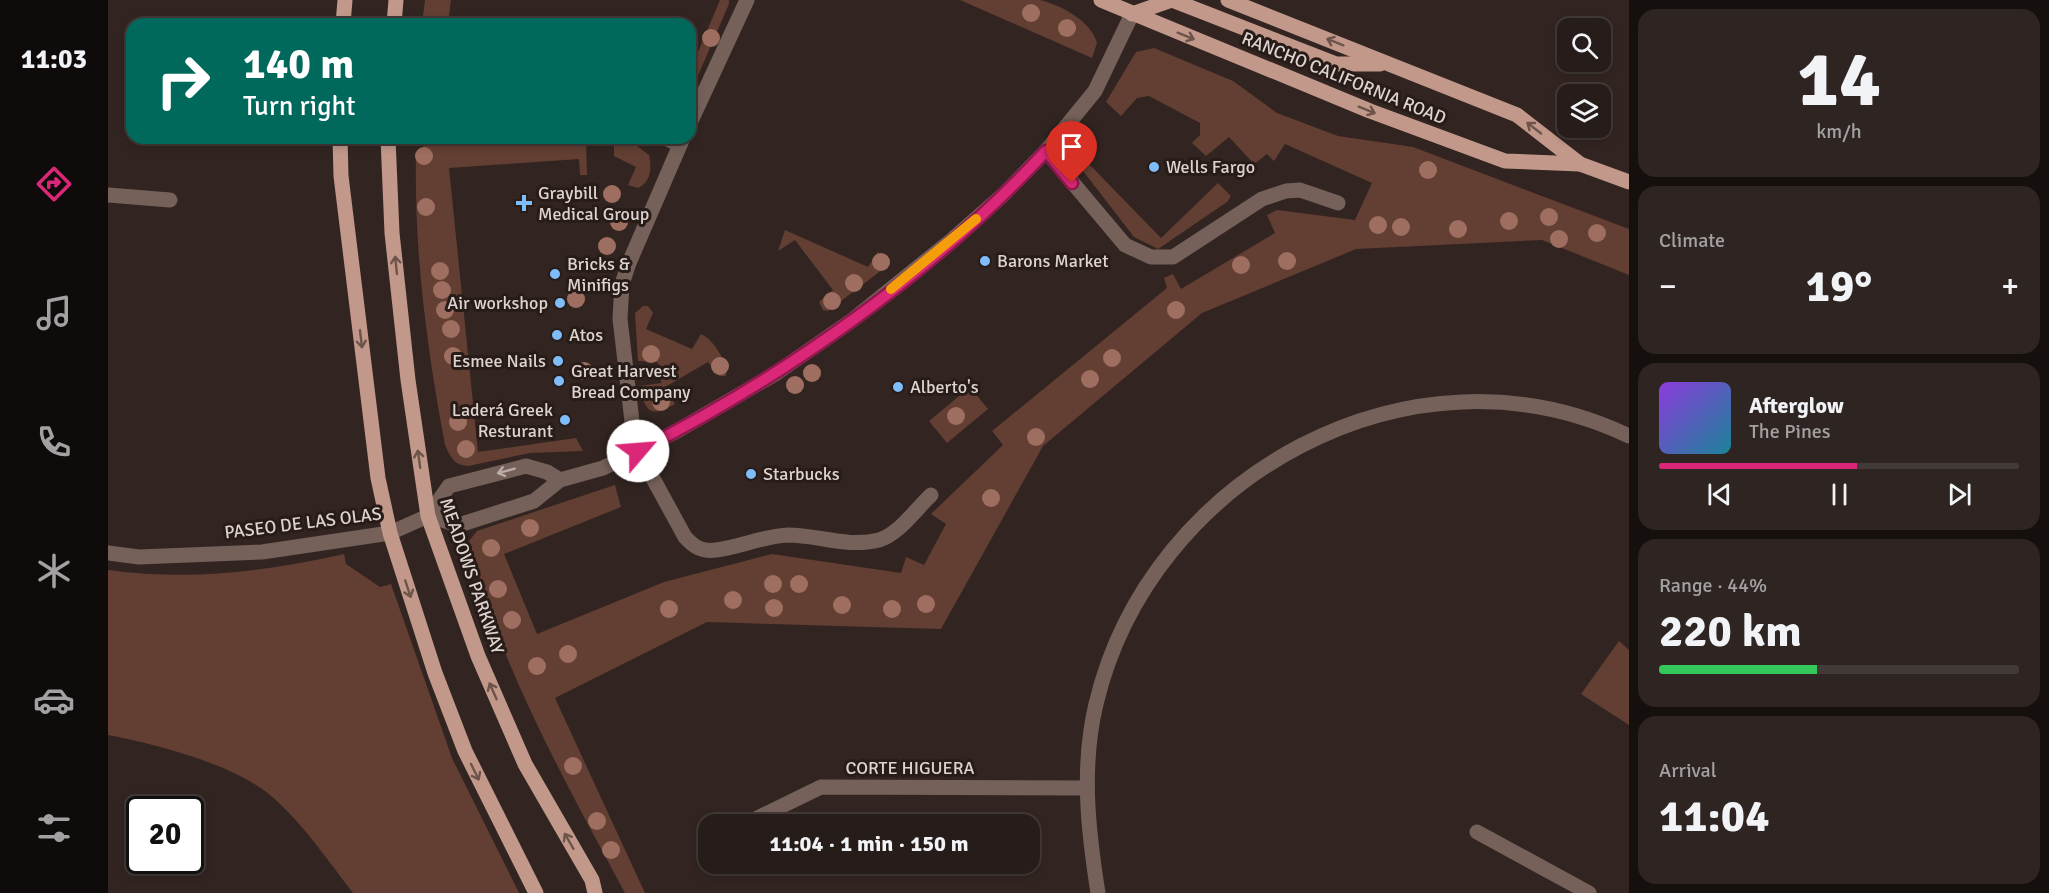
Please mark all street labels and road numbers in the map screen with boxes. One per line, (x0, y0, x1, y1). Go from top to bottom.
street label: RANCHO CALIFORNIA ROAD (1239, 27, 1449, 129)
street label: MEADOWS PARKWAY (435, 495, 509, 657)
street label: PASEO DE LAS OLAS (223, 502, 383, 544)
street label: CORTE HIGUERA (845, 757, 975, 779)

